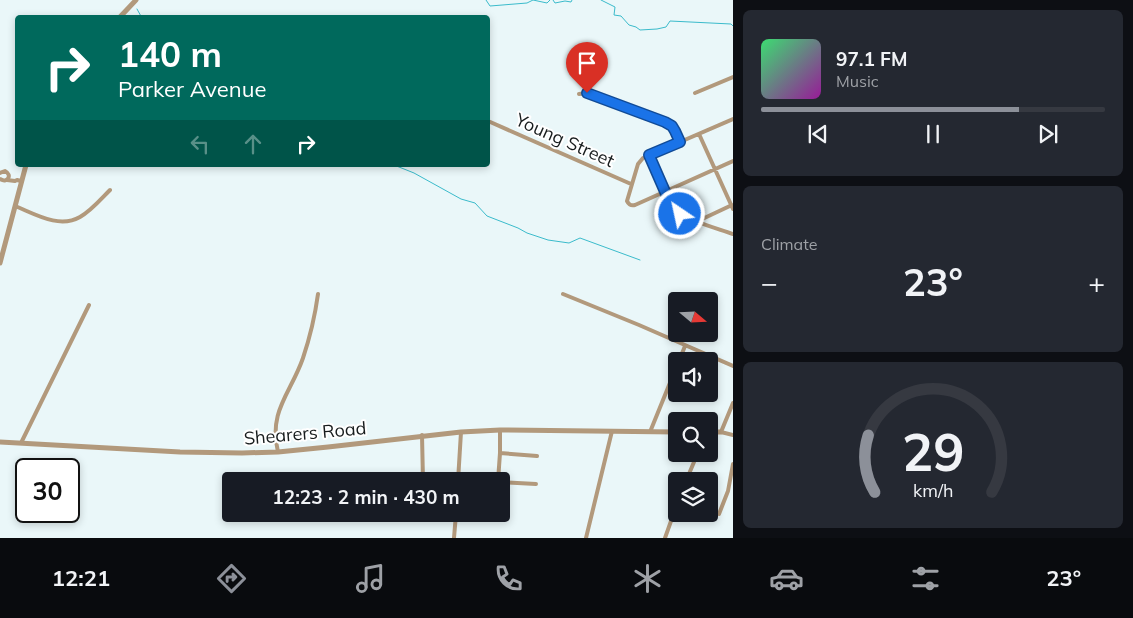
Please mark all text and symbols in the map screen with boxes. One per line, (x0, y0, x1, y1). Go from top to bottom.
text: 140 m (118, 32, 222, 76)
icon: right (35, 35, 100, 100)
pin (566, 42, 608, 93)
text: 97.1 FM (836, 47, 908, 71)
icon: arrive (573, 49, 601, 77)
text: Music (836, 71, 879, 91)
text: Parker Avenue (118, 75, 266, 103)
street label: Young Street (511, 108, 618, 172)
icon: previous (804, 120, 832, 148)
icon: pause (919, 120, 947, 148)
icon: next (1034, 120, 1062, 148)
icon: left (186, 130, 214, 158)
icon: ahead (239, 130, 267, 158)
icon: right (292, 130, 320, 158)
position arrow (653, 187, 705, 239)
text: Climate (761, 234, 817, 254)
text: 23° (903, 258, 963, 306)
text: − (761, 265, 778, 300)
text: + (1088, 265, 1105, 300)
north arrow (668, 292, 718, 342)
map controls (668, 292, 718, 522)
button: sound (668, 352, 718, 402)
button: search (668, 412, 718, 462)
street label: Shearers Road (243, 416, 367, 450)
text: 29 (902, 419, 964, 484)
speed limit sign: 30 (15, 458, 80, 523)
button: layers (668, 472, 718, 522)
text: km/h (913, 479, 953, 501)
text: 12:23 · 2 min · 430 m (272, 485, 460, 509)
icon: directions (214, 561, 249, 596)
icon: music (353, 561, 388, 596)
icon: phone (491, 561, 526, 596)
icon: climate (630, 561, 665, 596)
icon: car (769, 561, 804, 596)
icon: filters (908, 561, 943, 596)
text: 12:21 (52, 564, 110, 592)
text: 23° (1046, 564, 1081, 592)

